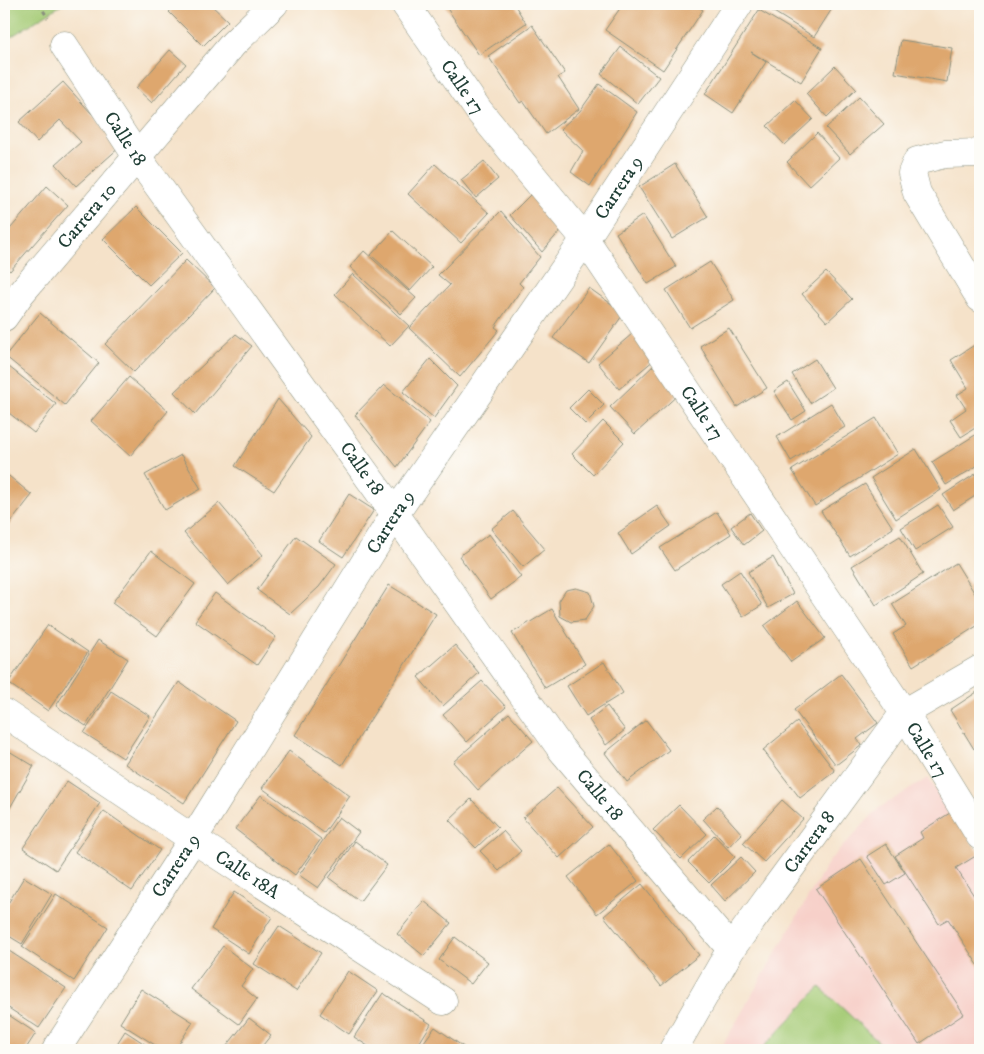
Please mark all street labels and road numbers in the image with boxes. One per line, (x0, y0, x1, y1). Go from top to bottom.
street label: Calle 17 (436, 55, 489, 119)
street label: Calle 18 (99, 107, 152, 171)
street label: Carrera 9 (590, 151, 648, 224)
street label: Carrera 10 (52, 178, 121, 253)
street label: Calle 17 (676, 381, 729, 445)
street label: Calle 18 (335, 437, 389, 500)
street label: Carrera 9 (361, 486, 420, 558)
street label: Calle 17 (901, 718, 953, 782)
street label: Calle 18 (572, 764, 628, 825)
street label: Carrera 8 (779, 806, 840, 878)
street label: Carrera 9 (147, 829, 205, 902)
street label: Calle 18A (211, 845, 285, 904)

